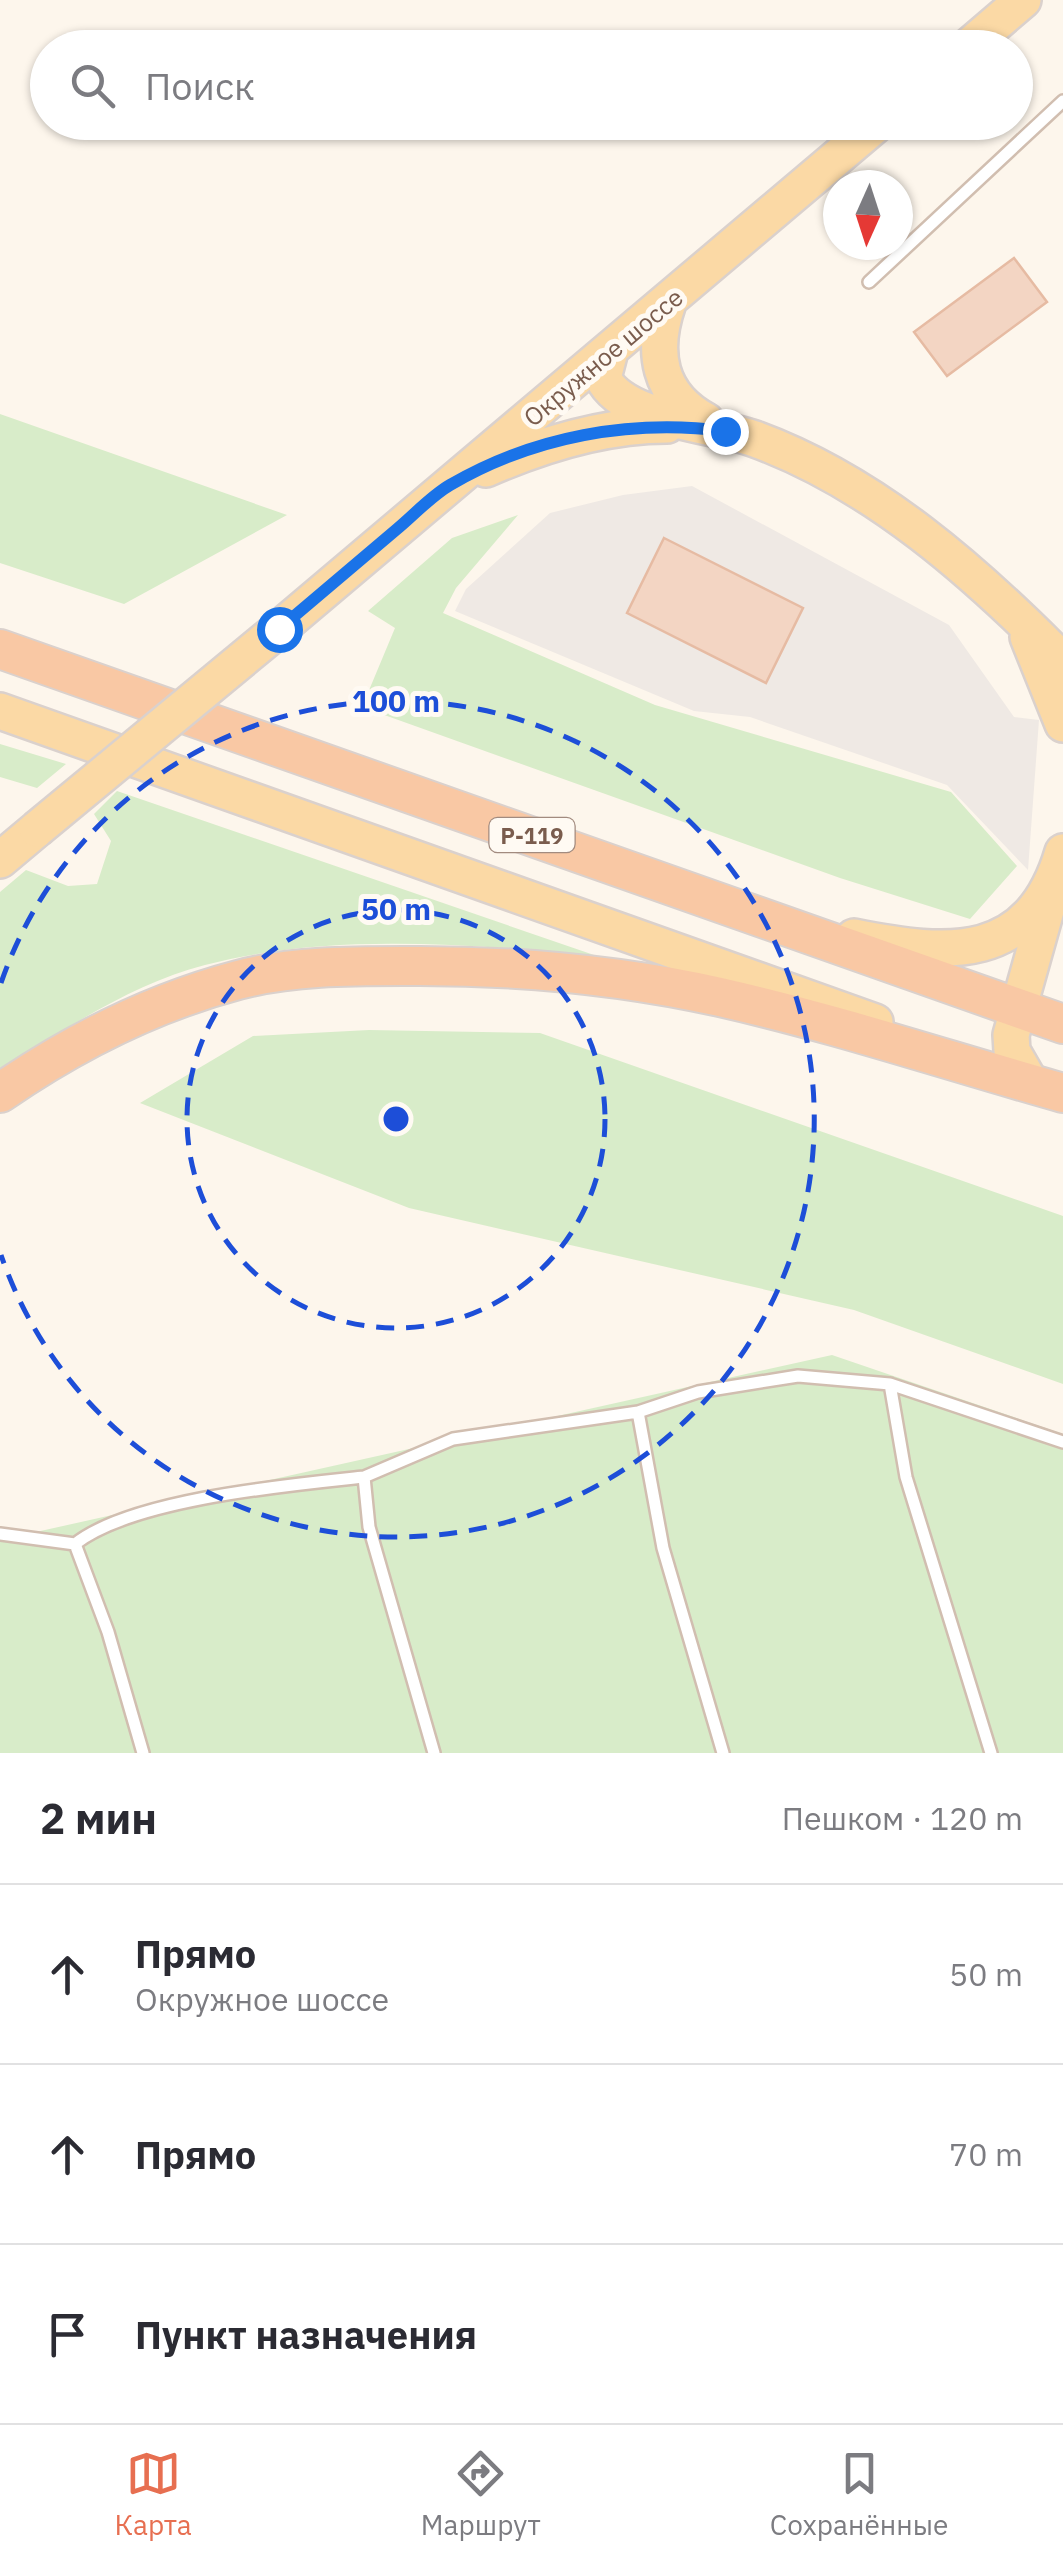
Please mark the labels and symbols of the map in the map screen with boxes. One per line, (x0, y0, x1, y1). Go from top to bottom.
north arrow (823, 170, 913, 260)
street label: Окружное шоссе (516, 281, 690, 433)
route end (703, 409, 749, 455)
route start (257, 607, 303, 653)
text: 100 m (352, 681, 440, 720)
road number: Р-119 (490, 818, 574, 852)
text: 50 m (361, 889, 431, 928)
centre of rings (378, 1101, 414, 1137)

